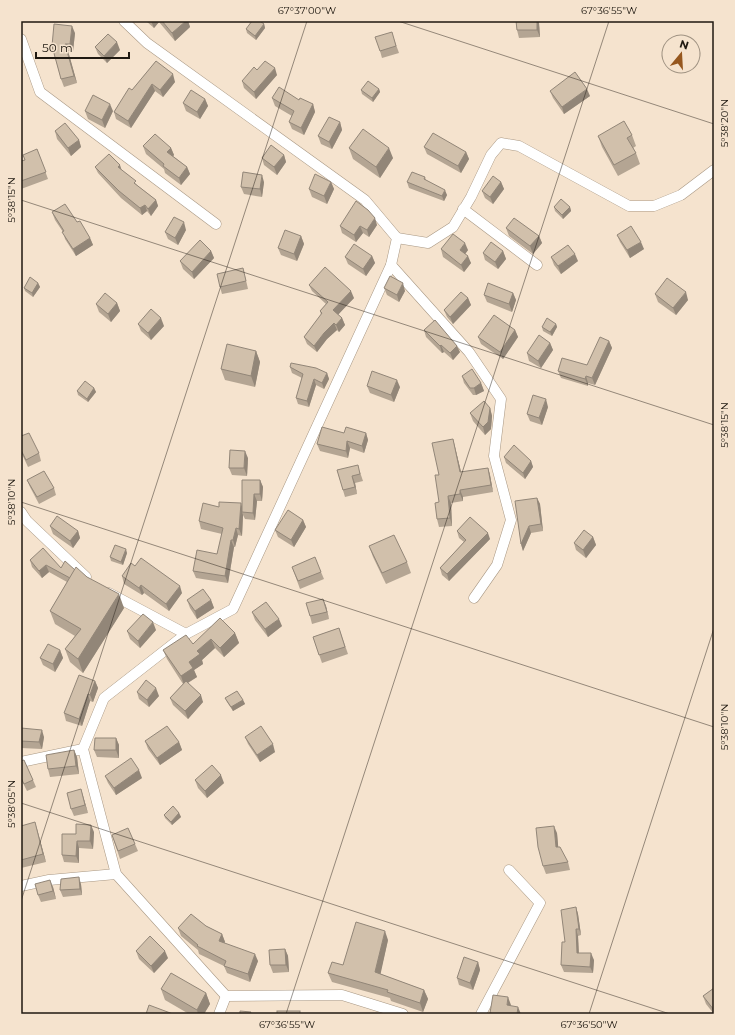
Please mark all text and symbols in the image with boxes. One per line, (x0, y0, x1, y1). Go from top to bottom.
text: 67°37'00"W (278, 4, 336, 17)
text: 67°36'55"W (581, 4, 637, 17)
scale bar (36, 34, 129, 60)
north arrow (661, 34, 701, 74)
text: N (678, 36, 690, 53)
text: 50 m (42, 40, 73, 55)
text: 5°38'20"N (718, 99, 731, 147)
text: 5°38'15"N (5, 177, 18, 223)
text: 5°38'15"N (718, 402, 731, 448)
text: 5°38'10"N (5, 479, 18, 525)
text: 5°38'10"N (718, 704, 731, 750)
text: 5°38'05"N (5, 780, 18, 828)
text: 67°36'55"W (259, 1018, 315, 1031)
text: 67°36'50"W (560, 1018, 618, 1031)

